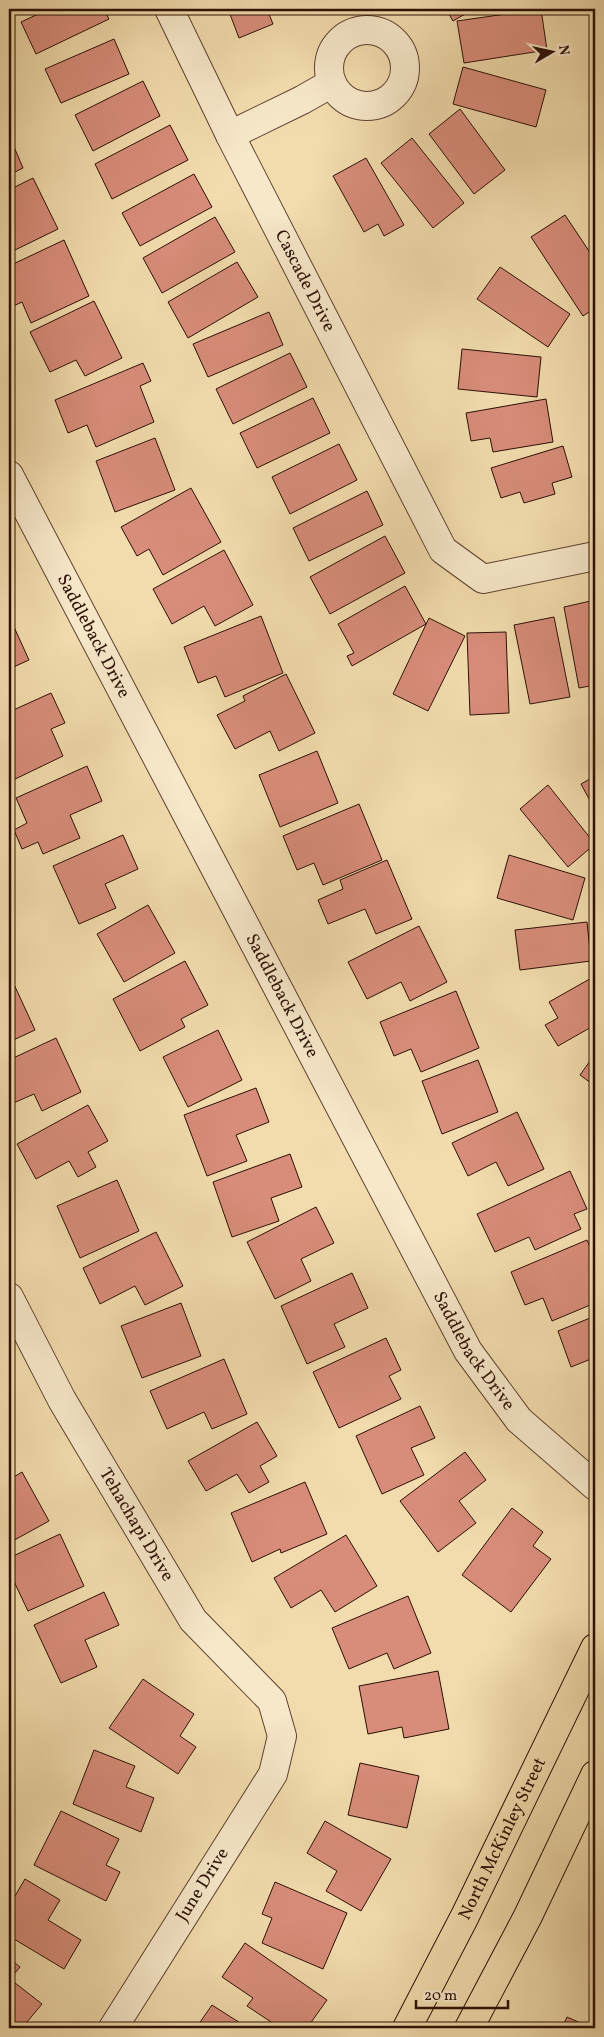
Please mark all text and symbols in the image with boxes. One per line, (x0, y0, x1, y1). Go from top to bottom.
north arrow (526, 28, 576, 78)
text: N (553, 44, 574, 57)
street label: Cascade Drive (268, 225, 342, 336)
street label: Saddleback Drive (51, 570, 136, 703)
street label: Saddleback Drive (239, 929, 325, 1062)
street label: Saddleback Drive (427, 1287, 521, 1416)
street label: Tehachapi Drive (93, 1463, 180, 1586)
street label: North McKinley Street (452, 1753, 553, 1924)
street label: June Drive (170, 1843, 236, 1927)
scale bar (416, 1977, 509, 2009)
text: 20 m (424, 1986, 457, 2007)

